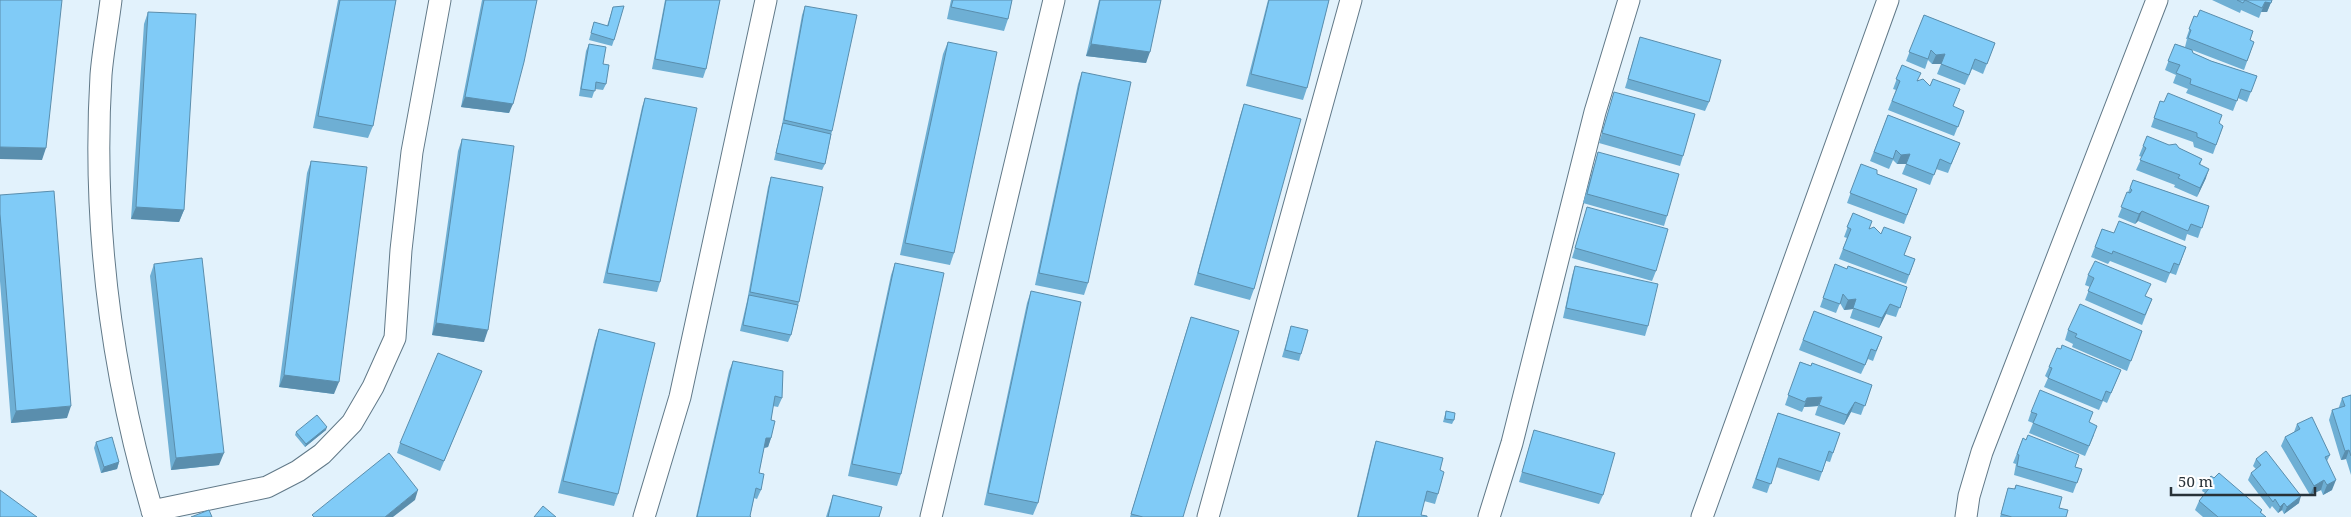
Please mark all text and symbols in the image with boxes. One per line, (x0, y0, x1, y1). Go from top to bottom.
scale bar (2171, 464, 2315, 496)
text: 50 m (2178, 471, 2213, 491)

